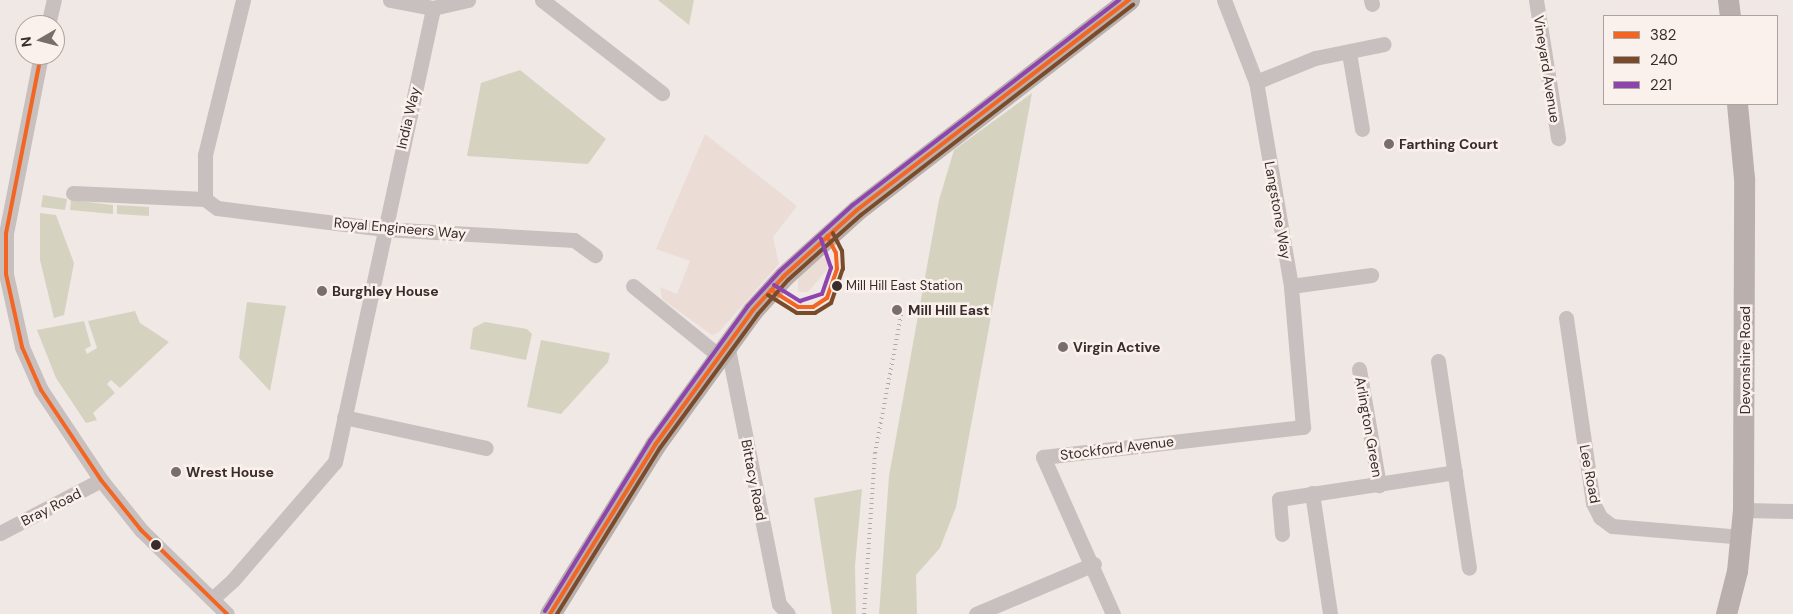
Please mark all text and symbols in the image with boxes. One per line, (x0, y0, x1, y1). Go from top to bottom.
street label: Vineyard Avenue (1530, 14, 1564, 124)
north arrow (15, 15, 65, 65)
legend (1603, 15, 1778, 105)
text: 382 (1650, 25, 1676, 45)
text: N (17, 36, 36, 48)
text: 240 (1650, 50, 1678, 70)
text: 221 (1650, 75, 1672, 95)
street label: India Way (393, 85, 423, 151)
place label: Farthing Court (1399, 136, 1498, 152)
marker: Farthing Court (1383, 138, 1395, 150)
street label: Langstone Way (1261, 160, 1295, 260)
street label: Royal Engineers Way (333, 214, 467, 242)
place label: Mill Hill East Station (846, 278, 963, 294)
marker: Mill Hill East Station (832, 281, 842, 291)
place label: Burghley House (332, 283, 439, 299)
marker: Burghley House (316, 285, 328, 297)
place label: Mill Hill East (908, 302, 989, 318)
marker: Mill Hill East (890, 303, 904, 317)
street label: Devonshire Road (1737, 306, 1753, 414)
place label: Virgin Active (1073, 339, 1160, 355)
marker: Virgin Active (1057, 341, 1069, 353)
street label: Arlington Green (1352, 376, 1386, 478)
street label: Stockford Avenue (1059, 433, 1175, 463)
street label: Bittacy Road (738, 438, 770, 522)
street label: Lee Road (1576, 443, 1604, 505)
place label: Wrest House (186, 464, 274, 480)
marker: Wrest House (170, 466, 182, 478)
street label: Bray Road (18, 485, 84, 529)
unlabelled marker (151, 540, 161, 550)

